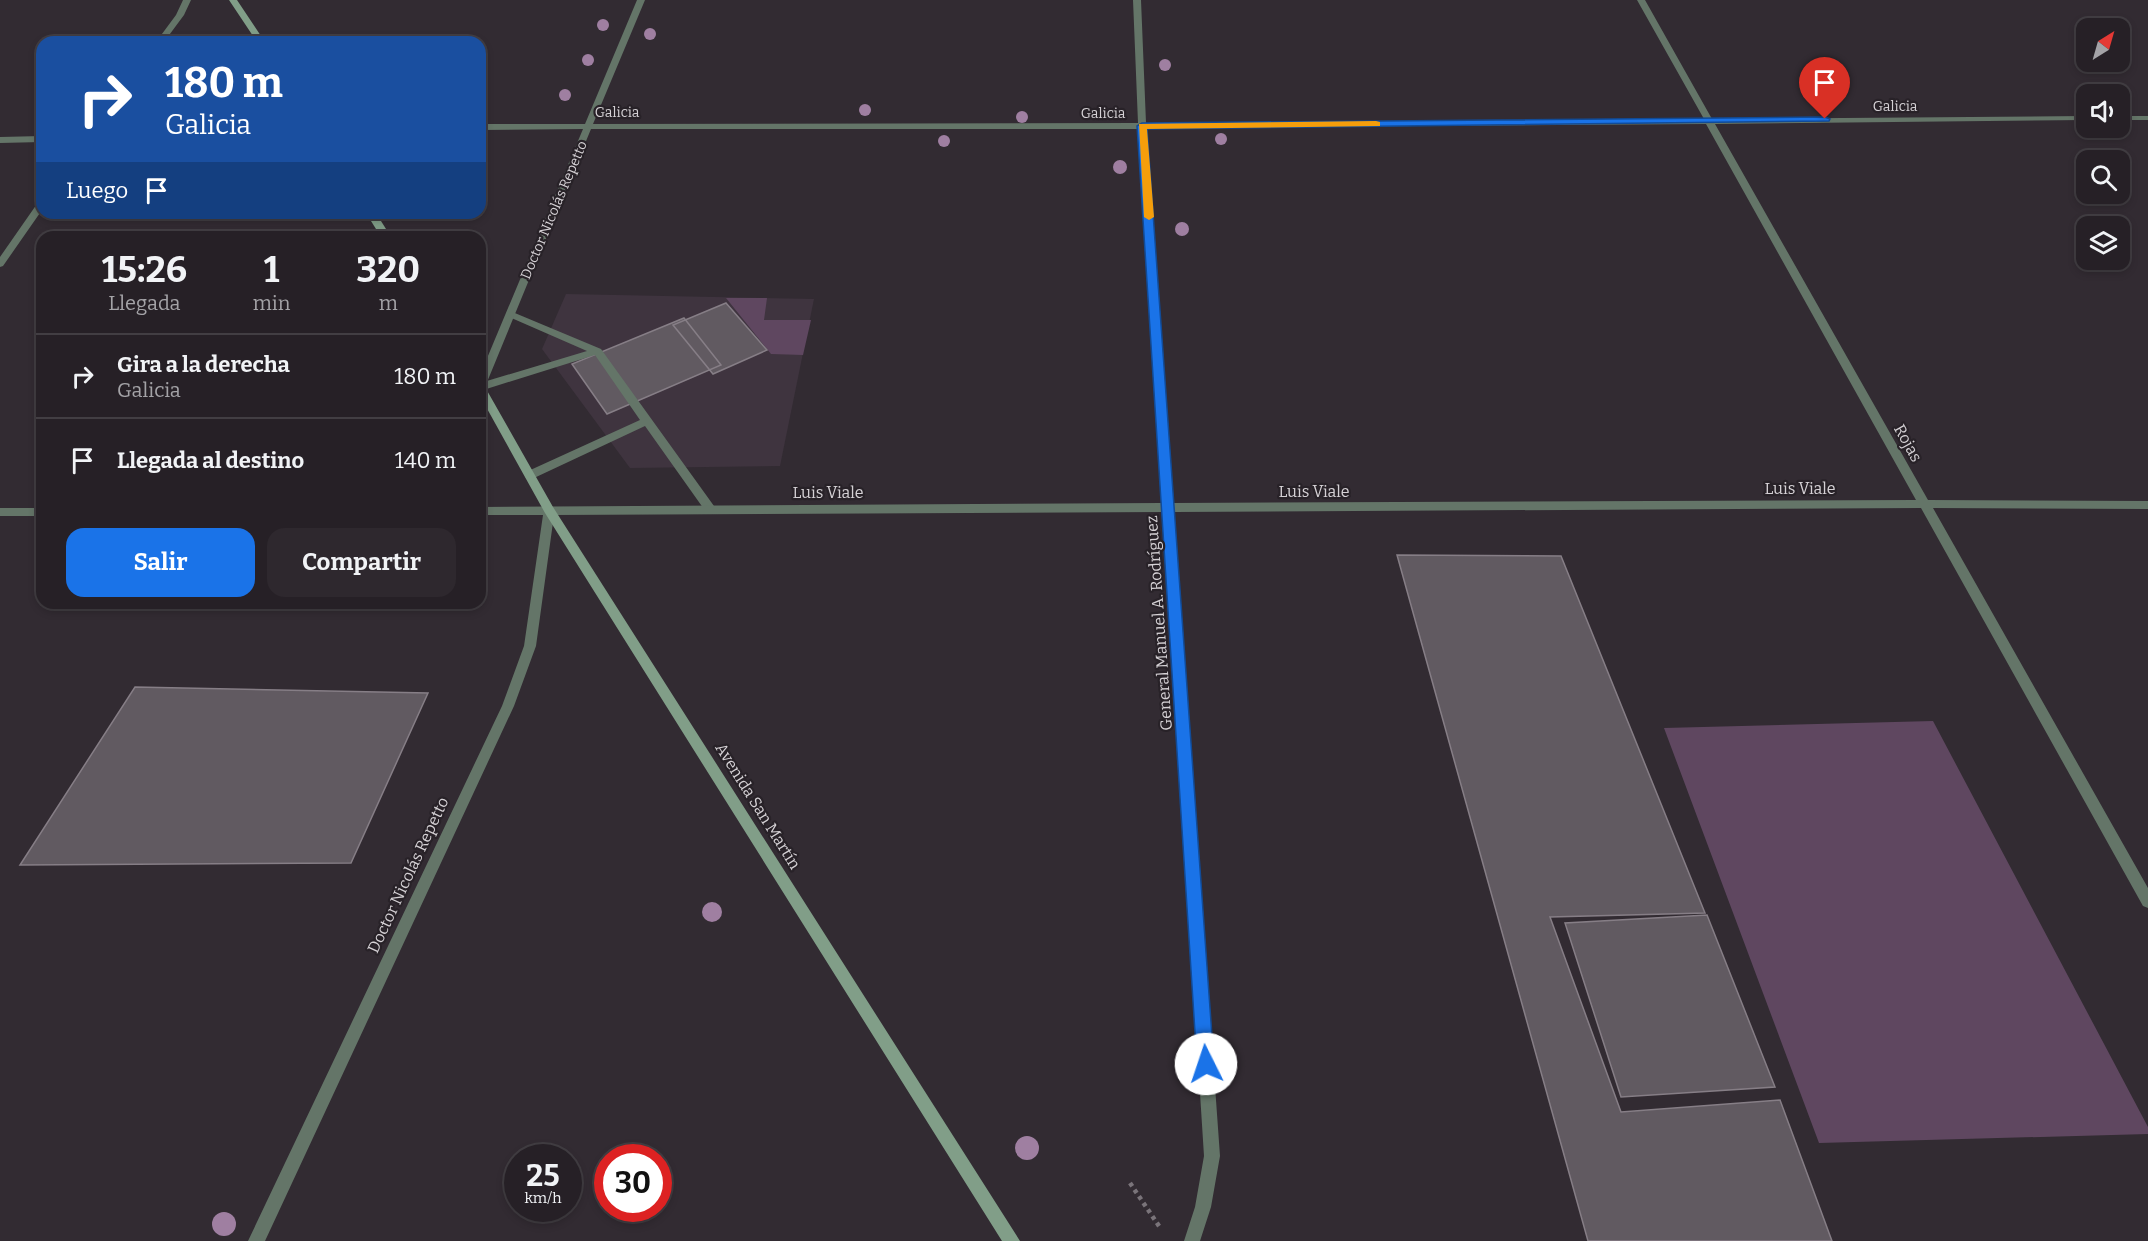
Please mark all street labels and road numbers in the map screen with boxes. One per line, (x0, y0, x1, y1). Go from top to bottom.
street label: Galicia (1873, 98, 1918, 115)
street label: Galicia (595, 104, 640, 121)
street label: Galicia (1081, 105, 1126, 122)
street label: Doctor Nicolás Repetto (517, 138, 591, 282)
street label: Rojas (1890, 421, 1926, 465)
street label: Luis Viale (1764, 479, 1836, 498)
street label: Luis Viale (1278, 482, 1350, 501)
street label: Luis Viale (792, 483, 864, 502)
street label: General Manuel A. Rodríguez (1142, 514, 1176, 731)
street label: Avenida San Martín (711, 739, 805, 873)
street label: Doctor Nicolás Repetto (363, 794, 453, 956)

